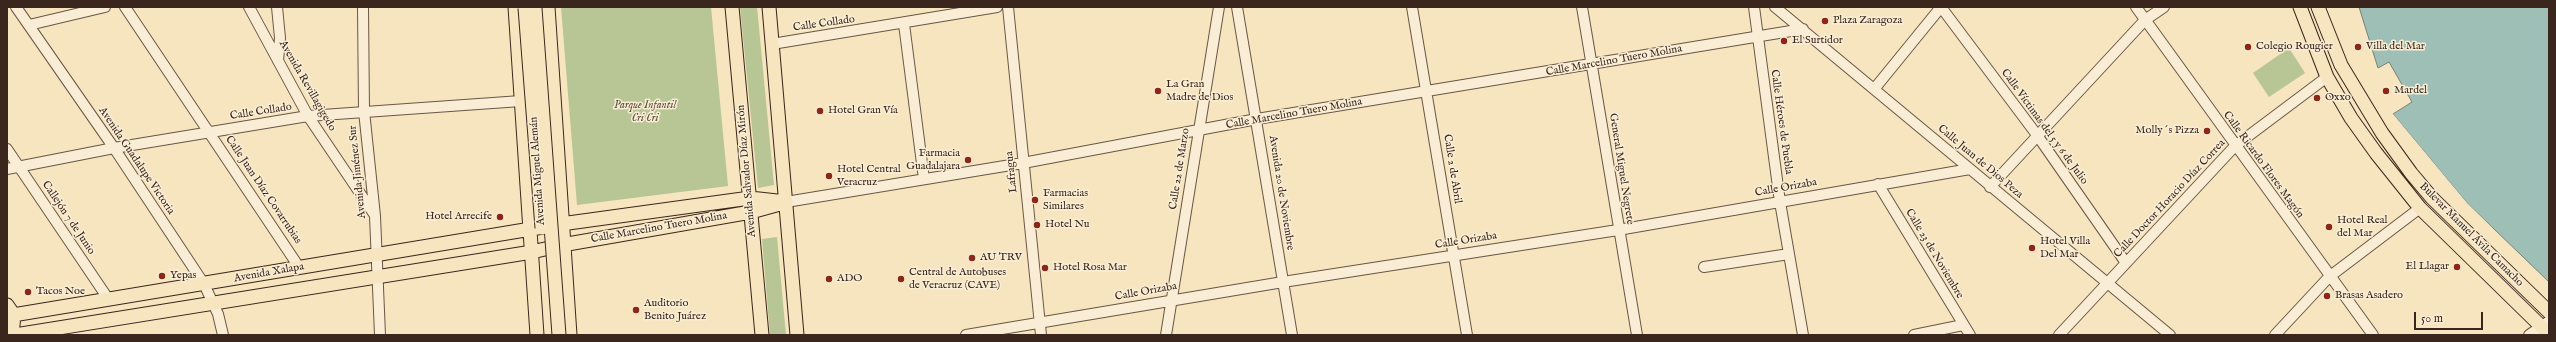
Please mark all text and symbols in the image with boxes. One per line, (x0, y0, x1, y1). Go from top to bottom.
street label: Calle Collado (792, 13, 856, 35)
place label: Plaza Zaragoza (1833, 14, 1902, 28)
marker: Plaza Zaragoza (1820, 16, 1830, 26)
place label: El Surtidor (1792, 34, 1843, 48)
marker: El Surtidor (1779, 36, 1789, 46)
street label: Avenida Revillagigedo (276, 38, 338, 134)
place label: Colegio Rougier (2256, 40, 2333, 54)
place label: Villa del Mar (2366, 40, 2425, 54)
marker: Colegio Rougier (2243, 42, 2253, 52)
marker: Villa del Mar (2353, 42, 2363, 52)
street label: Calle Marcelino Tuero Molina (1545, 43, 1683, 79)
street label: Calle Víctimas del 5 y 6 de Julio (1998, 67, 2090, 187)
street label: Calle Héroes de Puebla (1767, 69, 1795, 175)
place label: La Gran Madre de Dios (1166, 78, 1233, 104)
place label: Mardel (2394, 84, 2427, 98)
marker: La Gran Madre de Dios (1153, 86, 1163, 96)
marker: Mardel (2381, 86, 2391, 96)
place label: Oxxo (2325, 91, 2351, 105)
marker: Oxxo (2312, 93, 2322, 103)
street label: Calle Marcelino Tuero Molina (1225, 96, 1363, 132)
park label: Parque Infantil Cri Cri (614, 99, 676, 125)
street label: Calle Collado (229, 101, 293, 123)
street label: Avenida Salvador Díaz Mirón (735, 104, 759, 238)
place label: Hotel Gran Vía (828, 104, 898, 118)
street label: Avenida Guadalupe Victoria (95, 105, 177, 217)
marker: Hotel Gran Vía (815, 106, 825, 116)
street label: Calle Ricardo Flores Magón (2220, 109, 2306, 221)
street label: General Miguel Negrete (1606, 112, 1636, 226)
street label: Avenida Miguel Alemán (528, 116, 548, 226)
street label: Calle Juan de Dios Peza (1935, 122, 2025, 202)
place label: Molly´s Pizza (2135, 124, 2199, 138)
street label: Avenida Jiménez Sur (347, 125, 369, 219)
marker: Molly´s Pizza (2202, 126, 2212, 136)
street label: Calle 22 de Marzo (1167, 127, 1193, 211)
street label: Calle Juan Díaz Covarrubias (222, 133, 304, 247)
street label: Calle 2 de Abril (1440, 133, 1464, 205)
street label: Avenida 20 de Noviembre (1265, 134, 1297, 252)
street label: Calle Doctor Horacio Díaz Correa (2112, 137, 2228, 261)
place label: Farmacia Guadalajara (906, 147, 960, 173)
street label: Lafragua (1003, 151, 1021, 193)
marker: Farmacia Guadalajara (963, 155, 973, 165)
place label: Hotel Central Veracruz (837, 163, 901, 189)
marker: Hotel Central Veracruz (824, 171, 834, 181)
street label: Calle Orizaba (1754, 176, 1818, 200)
street label: Callejón 7 de Junio (39, 179, 97, 257)
street label: Bulevar Manuel Ávila Camacho (2416, 180, 2526, 290)
place label: Farmacias Similares (1043, 187, 1088, 213)
marker: Farmacias Similares (1030, 195, 1040, 205)
street label: Calle 23 de Noviembre (1902, 207, 1966, 301)
place label: Hotel Arrecife (425, 210, 492, 224)
street label: Calle Marcelino Tuero Molina (590, 210, 728, 246)
marker: Hotel Arrecife (495, 212, 505, 222)
place label: Hotel Real del Mar (2337, 214, 2388, 240)
place label: Hotel Nu (1045, 218, 1089, 232)
marker: Hotel Nu (1032, 220, 1042, 230)
marker: Hotel Real del Mar (2324, 222, 2334, 232)
street label: Calle Orizaba (1434, 230, 1498, 252)
place label: Hotel Villa Del Mar (2040, 235, 2090, 261)
marker: Hotel Villa Del Mar (2027, 243, 2037, 253)
place label: AU TRV (980, 251, 1022, 265)
marker: AU TRV (967, 253, 977, 263)
street label: Avenida Xalapa (233, 260, 305, 286)
place label: El Llagar (2406, 260, 2449, 274)
place label: Hotel Rosa Mar (1053, 261, 1127, 275)
marker: El Llagar (2452, 262, 2462, 272)
marker: Hotel Rosa Mar (1040, 263, 1050, 273)
place label: Central de Autobuses de Veracruz (CAVE) (909, 266, 1006, 292)
place label: Yepas (170, 269, 196, 283)
marker: Yepas (157, 271, 167, 281)
place label: ADO (837, 272, 862, 286)
marker: ADO (824, 274, 834, 284)
marker: Central de Autobuses de Veracruz (CAVE) (896, 274, 906, 284)
street label: Calle Orizaba (1114, 280, 1178, 304)
place label: Tacos Noe (36, 285, 85, 299)
marker: Tacos Noe (23, 287, 33, 297)
place label: Brasas Asadero (2335, 289, 2403, 303)
marker: Brasas Asadero (2322, 291, 2332, 301)
place label: Auditorio Benito Juárez (644, 297, 706, 323)
scale bar (2416, 304, 2485, 330)
marker: Auditorio Benito Juárez (631, 305, 641, 315)
text: 50 m (2421, 311, 2443, 326)

